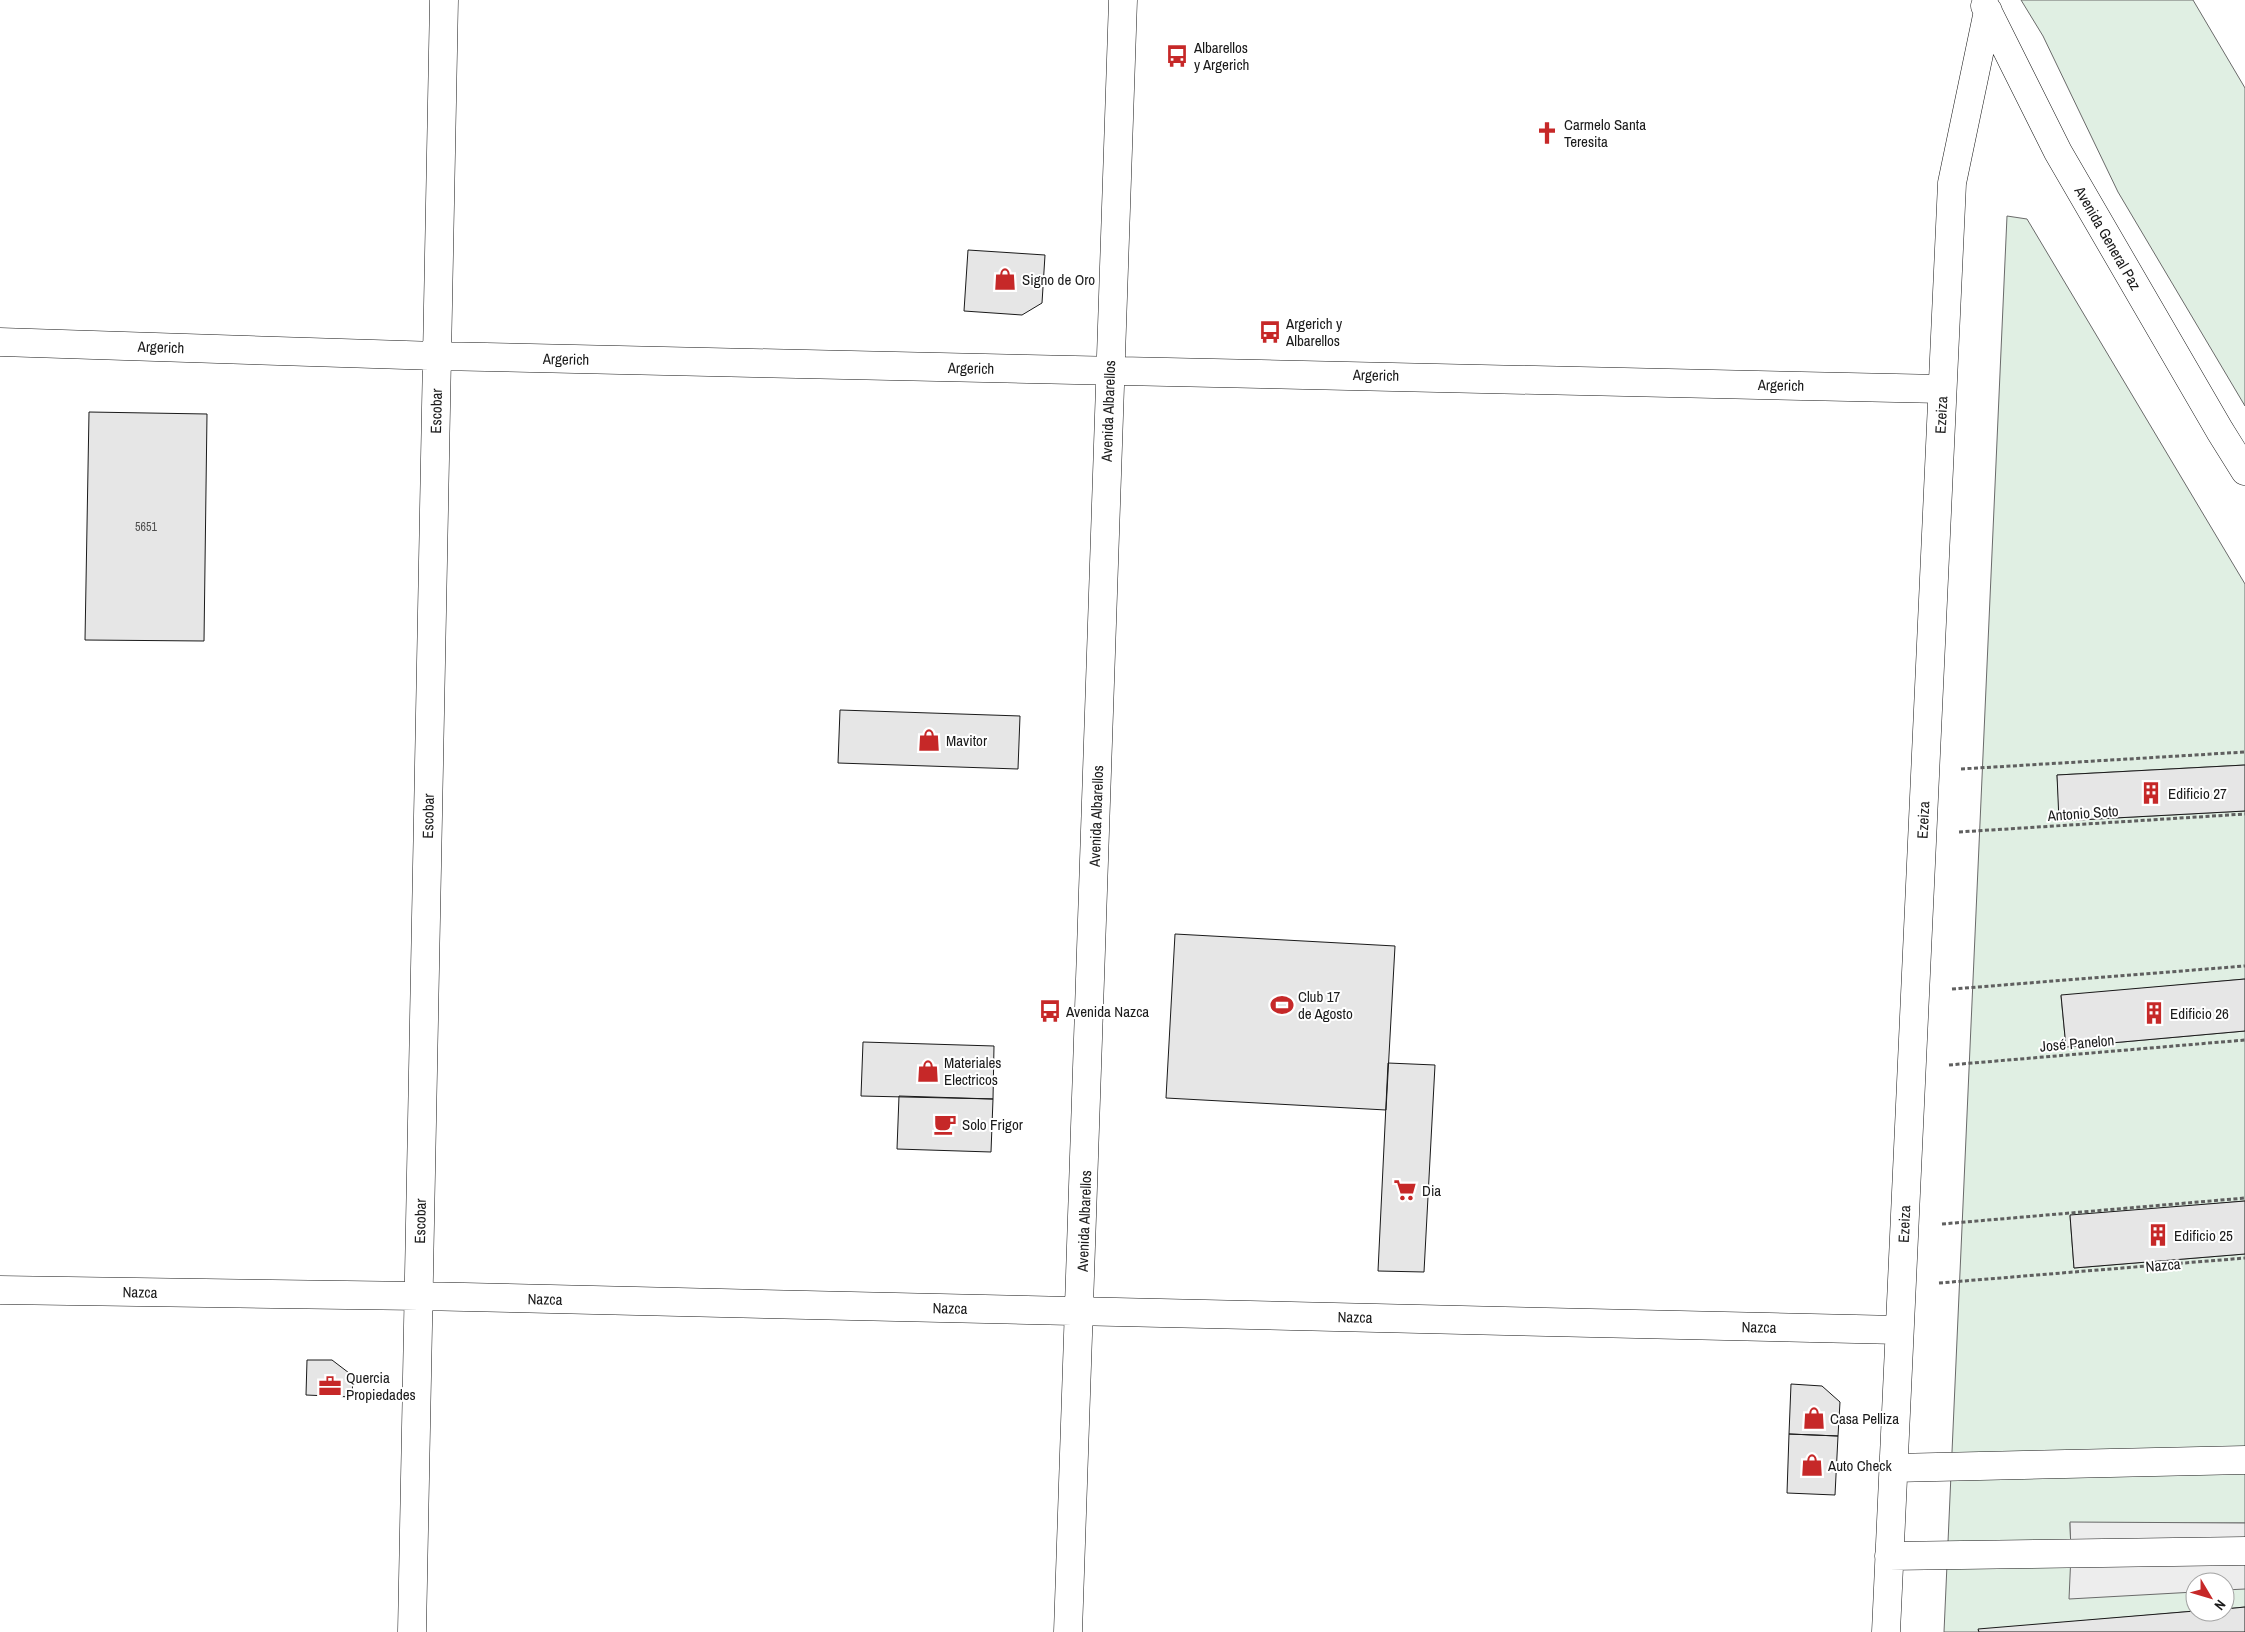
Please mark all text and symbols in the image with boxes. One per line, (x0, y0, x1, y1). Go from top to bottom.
place label: Albarellos y Argerich (1193, 37, 1249, 75)
bus stop icon: Albarellos y Argerich (1164, 43, 1190, 69)
place label: Carmelo Santa Teresita (1564, 114, 1646, 152)
church icon: Carmelo Santa Teresita (1534, 120, 1560, 146)
street label: Avenida General Paz (2069, 181, 2146, 294)
shop icon: Signo de Oro (992, 266, 1018, 292)
place label: Signo de Oro (1022, 269, 1095, 290)
place label: Argerich y Albarellos (1285, 313, 1343, 351)
bus stop icon: Argerich y Albarellos (1257, 319, 1283, 345)
street label: Argerich (136, 336, 185, 358)
street label: Argerich (542, 348, 589, 370)
street label: Argerich (947, 357, 994, 379)
street label: Avenida Albarellos (1096, 360, 1120, 463)
street label: Argerich (1352, 364, 1399, 386)
street label: Argerich (1757, 374, 1804, 396)
street label: Escobar (425, 388, 447, 434)
street label: Ezeiza (1930, 396, 1952, 434)
house number: 5651 (135, 519, 157, 535)
shop icon: Mavitor (916, 727, 942, 753)
place label: Mavitor (946, 730, 987, 751)
street label: Avenida Albarellos (1084, 765, 1108, 868)
building icon: Edificio 27 (2138, 780, 2164, 806)
place label: Edificio 27 (2168, 783, 2227, 804)
street label: Escobar (417, 793, 439, 839)
street label: Antonio Soto (2046, 800, 2119, 826)
street label: Ezeiza (1912, 801, 1934, 839)
place label: Club 17 de Agosto (1298, 986, 1353, 1024)
sports icon: Club 17 de Agosto (1269, 992, 1295, 1018)
bus stop icon: Avenida Nazca (1037, 998, 1063, 1024)
building icon: Edificio 26 (2141, 1000, 2167, 1026)
place label: Avenida Nazca (1065, 1001, 1149, 1022)
place label: Edificio 26 (2170, 1003, 2229, 1024)
street label: José Panelon (2039, 1029, 2115, 1057)
place label: Materiales Electricos (944, 1052, 1001, 1090)
shop icon: Materiales Electricos (915, 1058, 941, 1084)
cafe icon: Solo Frigor (932, 1111, 958, 1137)
place label: Solo Frigor (962, 1114, 1023, 1135)
street label: Avenida Albarellos (1072, 1170, 1096, 1273)
supermarket icon: Dia (1392, 1177, 1418, 1203)
place label: Dia (1422, 1180, 1441, 1201)
street label: Escobar (409, 1198, 431, 1244)
street label: Ezeiza (1893, 1205, 1915, 1243)
building icon: Edificio 25 (2145, 1222, 2171, 1248)
place label: Edificio 25 (2174, 1225, 2233, 1246)
street label: Nazca (2145, 1253, 2181, 1277)
street label: Nazca (122, 1281, 158, 1303)
street label: Nazca (527, 1288, 563, 1310)
street label: Nazca (932, 1297, 968, 1319)
street label: Nazca (1337, 1306, 1373, 1328)
street label: Nazca (1741, 1316, 1777, 1338)
place label: Quercia Propiedades (346, 1367, 416, 1405)
office icon: Quercia Propiedades (317, 1373, 343, 1399)
shop icon: Casa Pelliza (1801, 1405, 1827, 1431)
place label: Casa Pelliza (1830, 1408, 1899, 1429)
shop icon: Auto Check (1799, 1452, 1825, 1478)
place label: Auto Check (1827, 1455, 1892, 1476)
north arrow (2185, 1572, 2235, 1622)
text: N (2211, 1596, 2230, 1614)

